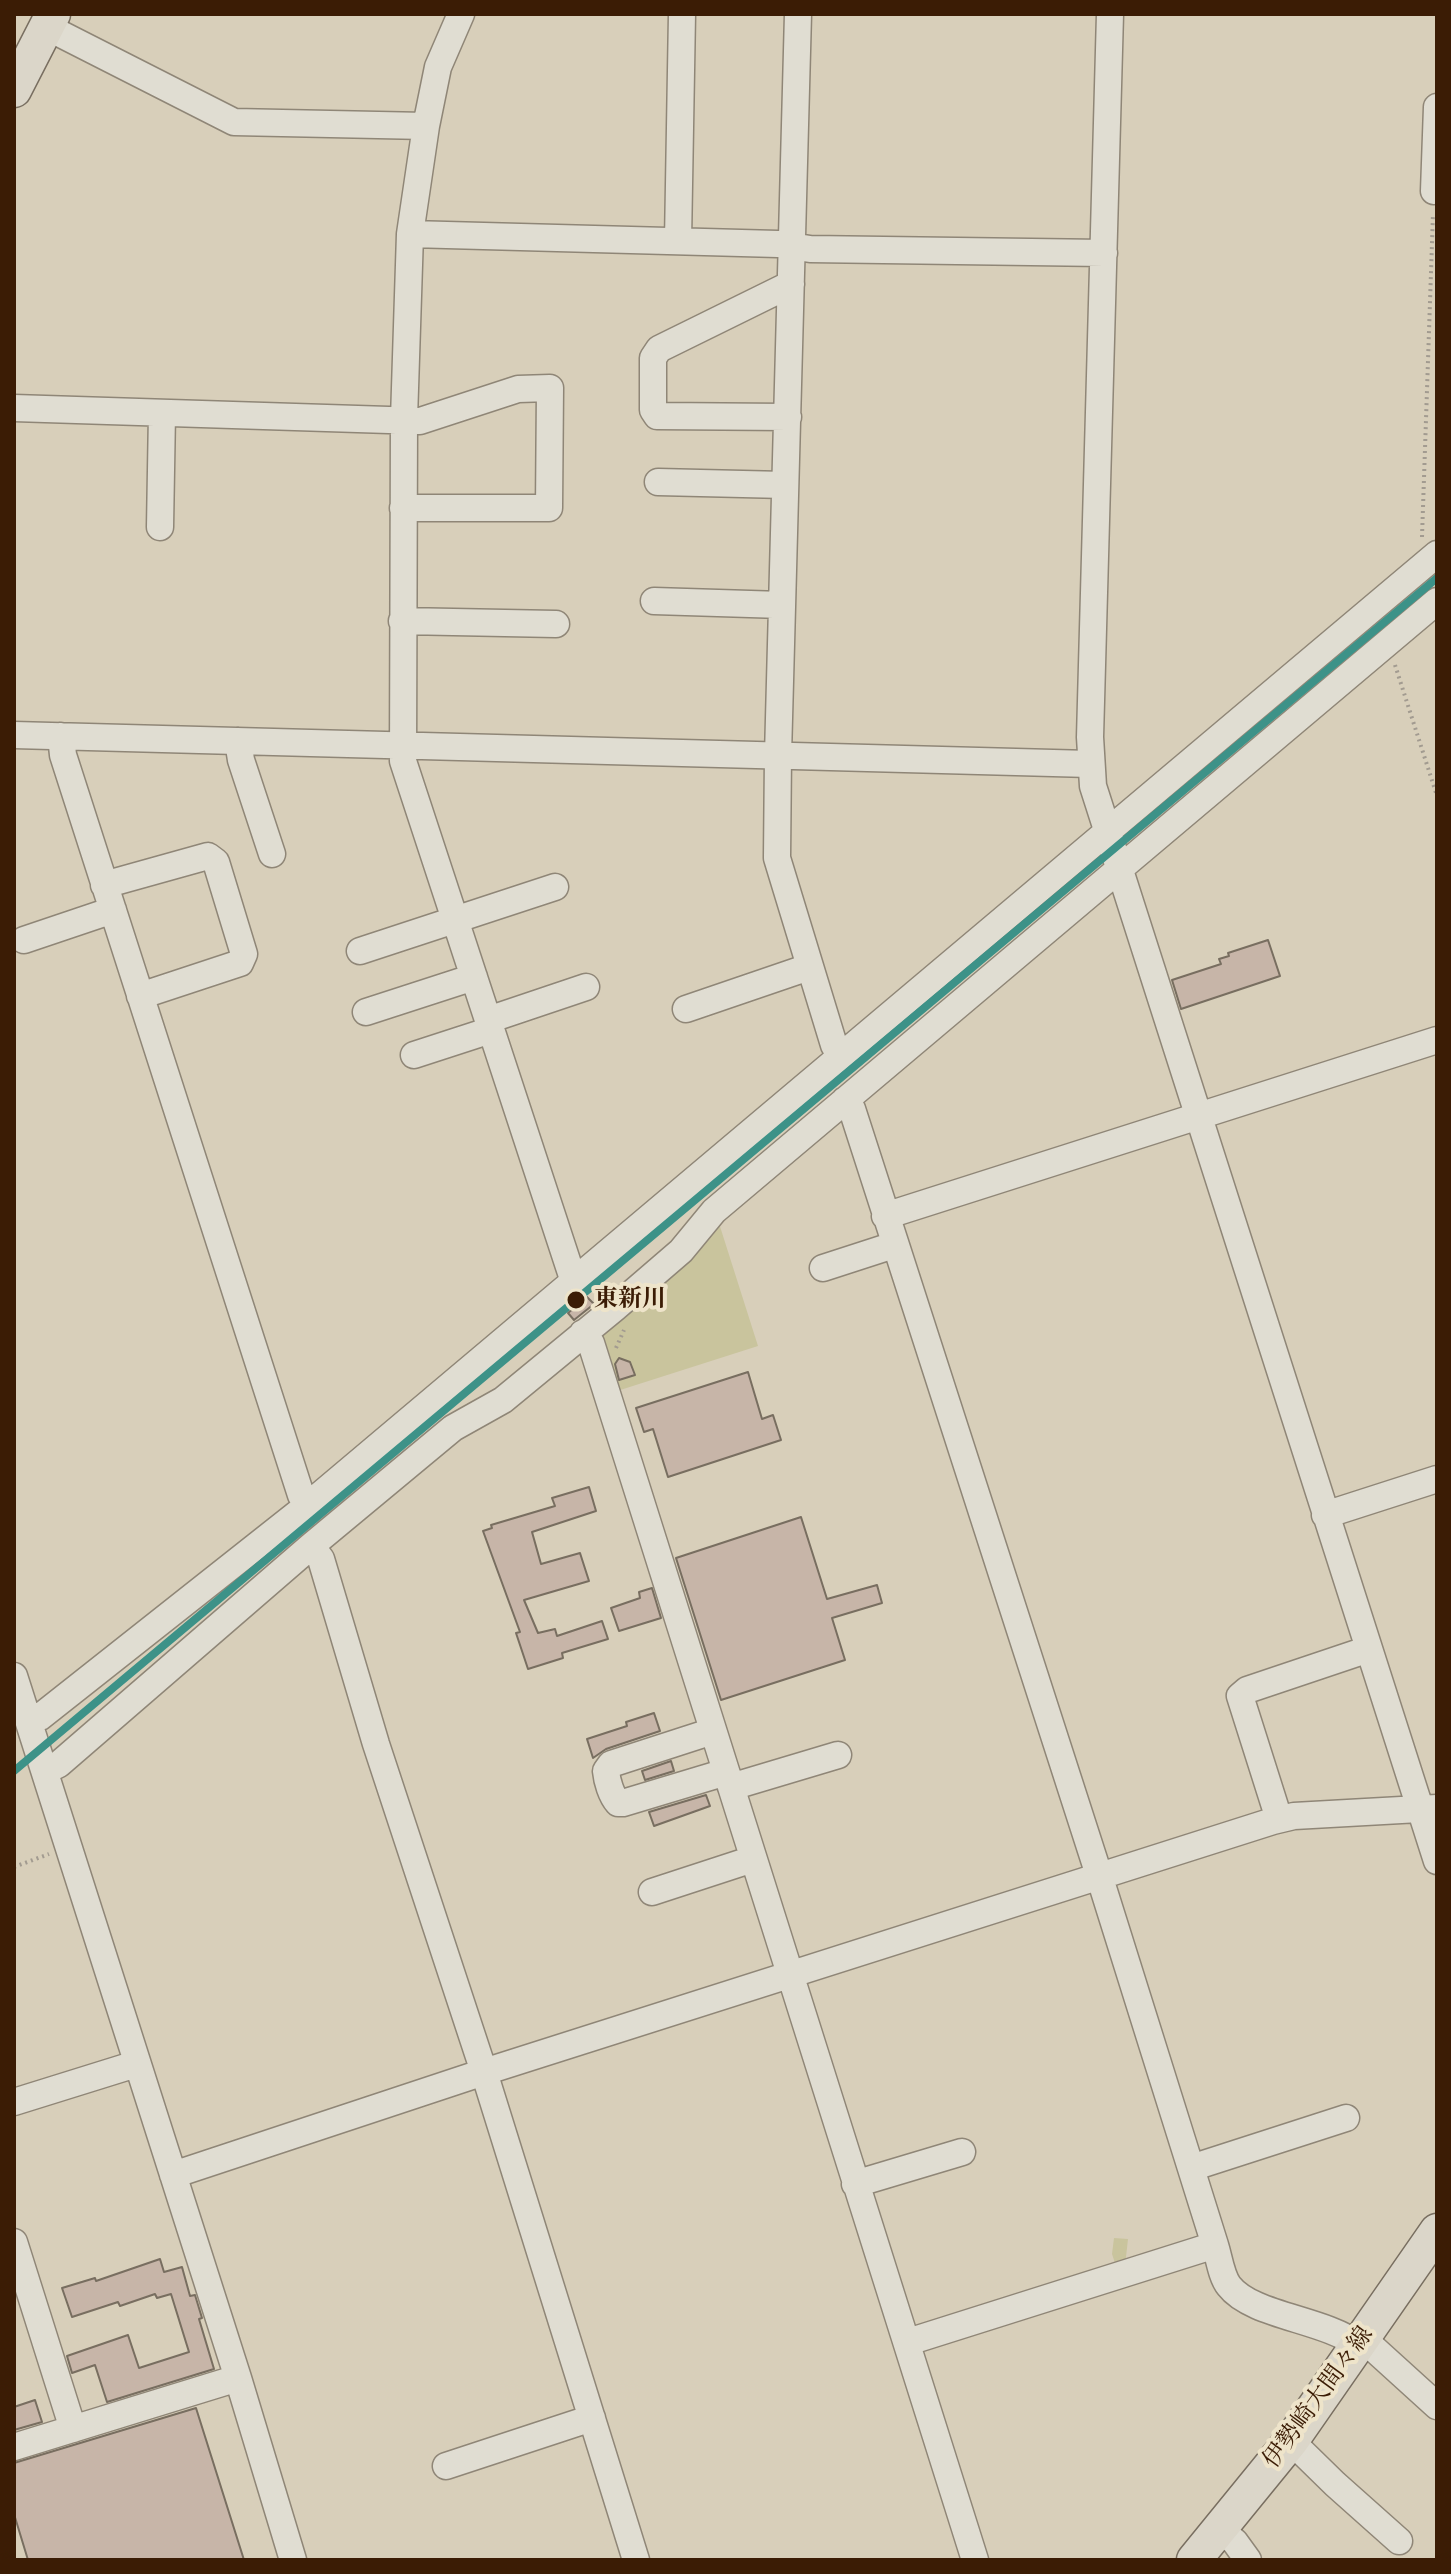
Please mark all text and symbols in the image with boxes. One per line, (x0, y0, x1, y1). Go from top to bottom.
place label: 東新川 (594, 1286, 666, 1314)
marker: 東新川 (565, 1289, 587, 1311)
street label: 伊勢崎大間々線 (1258, 2322, 1380, 2474)

